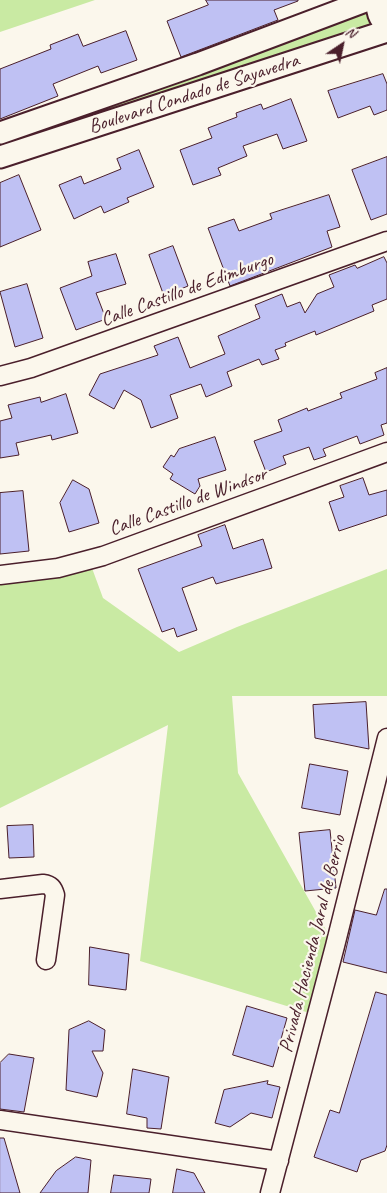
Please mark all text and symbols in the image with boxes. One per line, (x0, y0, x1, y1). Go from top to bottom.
north arrow (317, 20, 367, 70)
text: N (342, 23, 359, 42)
street label: Boulevard Condado de Sayavedra (86, 49, 302, 139)
street label: Calle Castillo de Edimburgo (98, 248, 276, 332)
street label: Calle Castillo de Windsor (106, 462, 270, 542)
street label: Privada Hacienda Jaral de Berrio (274, 833, 352, 1055)

